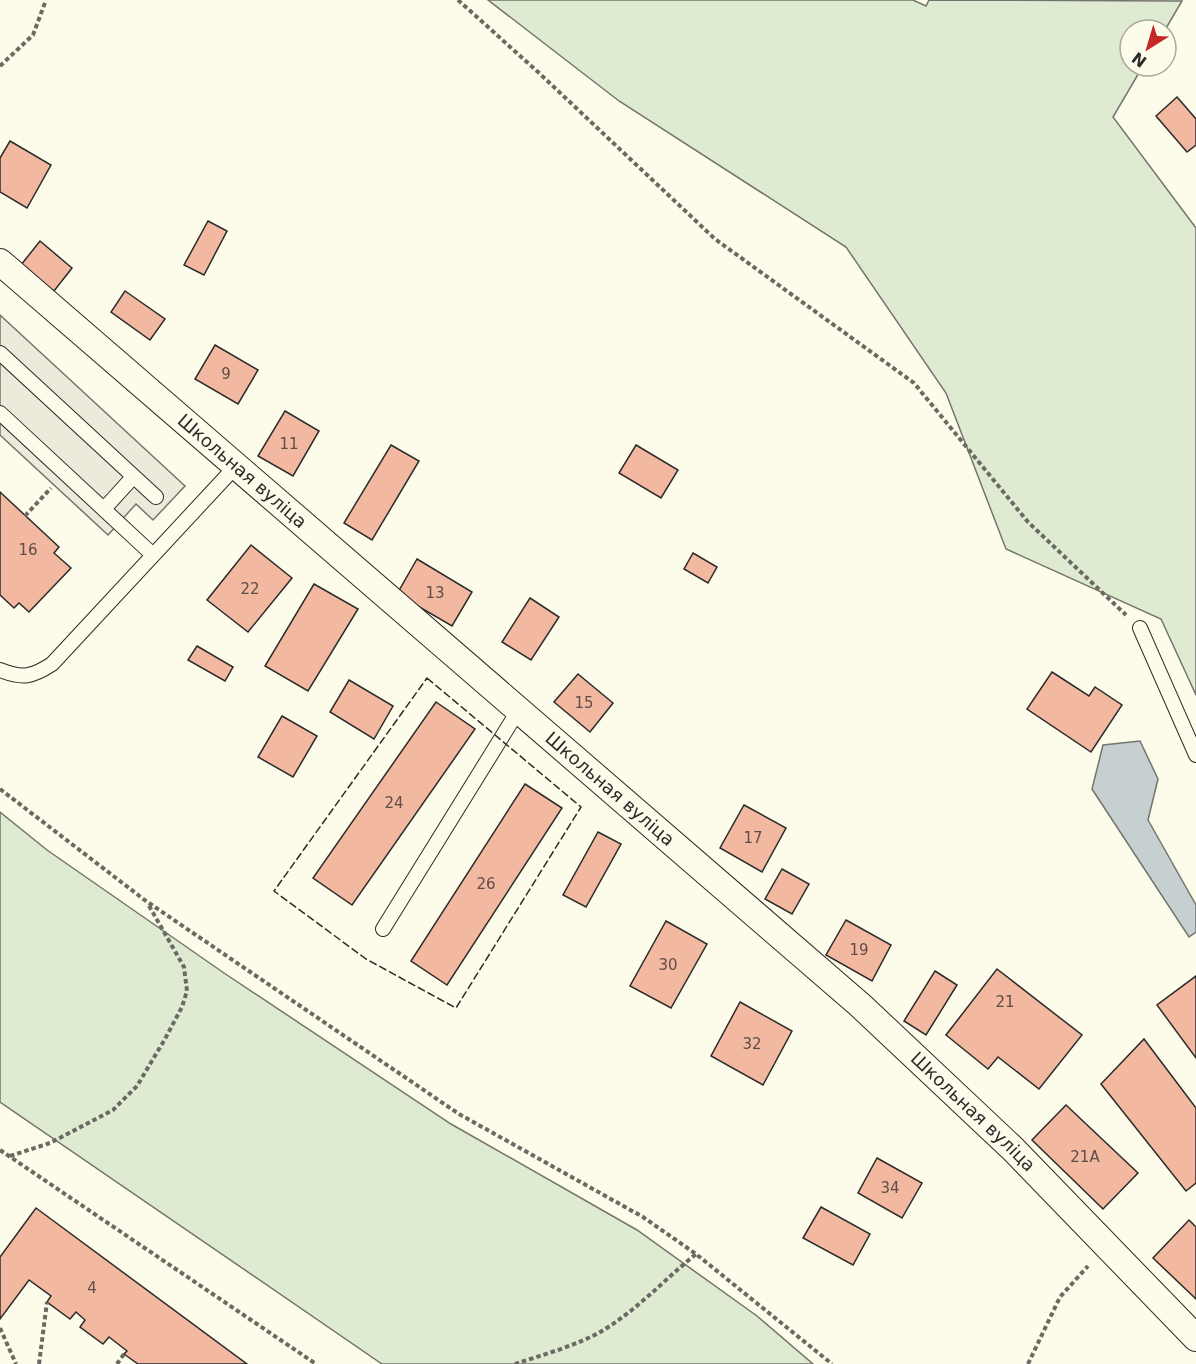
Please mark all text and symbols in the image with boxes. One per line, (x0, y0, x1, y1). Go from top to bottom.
north arrow (1118, 18, 1178, 78)
text: N (1128, 48, 1150, 71)
house number: 9 (221, 365, 231, 383)
street label: Школьная вуліца (174, 409, 311, 532)
house number: 11 (279, 435, 299, 453)
house number: 16 (18, 541, 38, 559)
house number: 22 (240, 580, 260, 598)
house number: 13 (425, 584, 445, 602)
house number: 15 (574, 694, 594, 712)
street label: Школьная вуліца (541, 727, 679, 850)
house number: 24 (384, 794, 404, 812)
house number: 17 (743, 829, 763, 847)
house number: 26 (476, 875, 496, 893)
house number: 19 (849, 941, 869, 959)
house number: 30 (658, 956, 678, 974)
house number: 21 (995, 993, 1015, 1011)
house number: 32 (742, 1035, 762, 1053)
street label: Школьная вуліца (907, 1047, 1040, 1176)
house number: 21А (1070, 1148, 1100, 1166)
house number: 34 (880, 1179, 900, 1197)
house number: 4 (87, 1279, 97, 1297)

